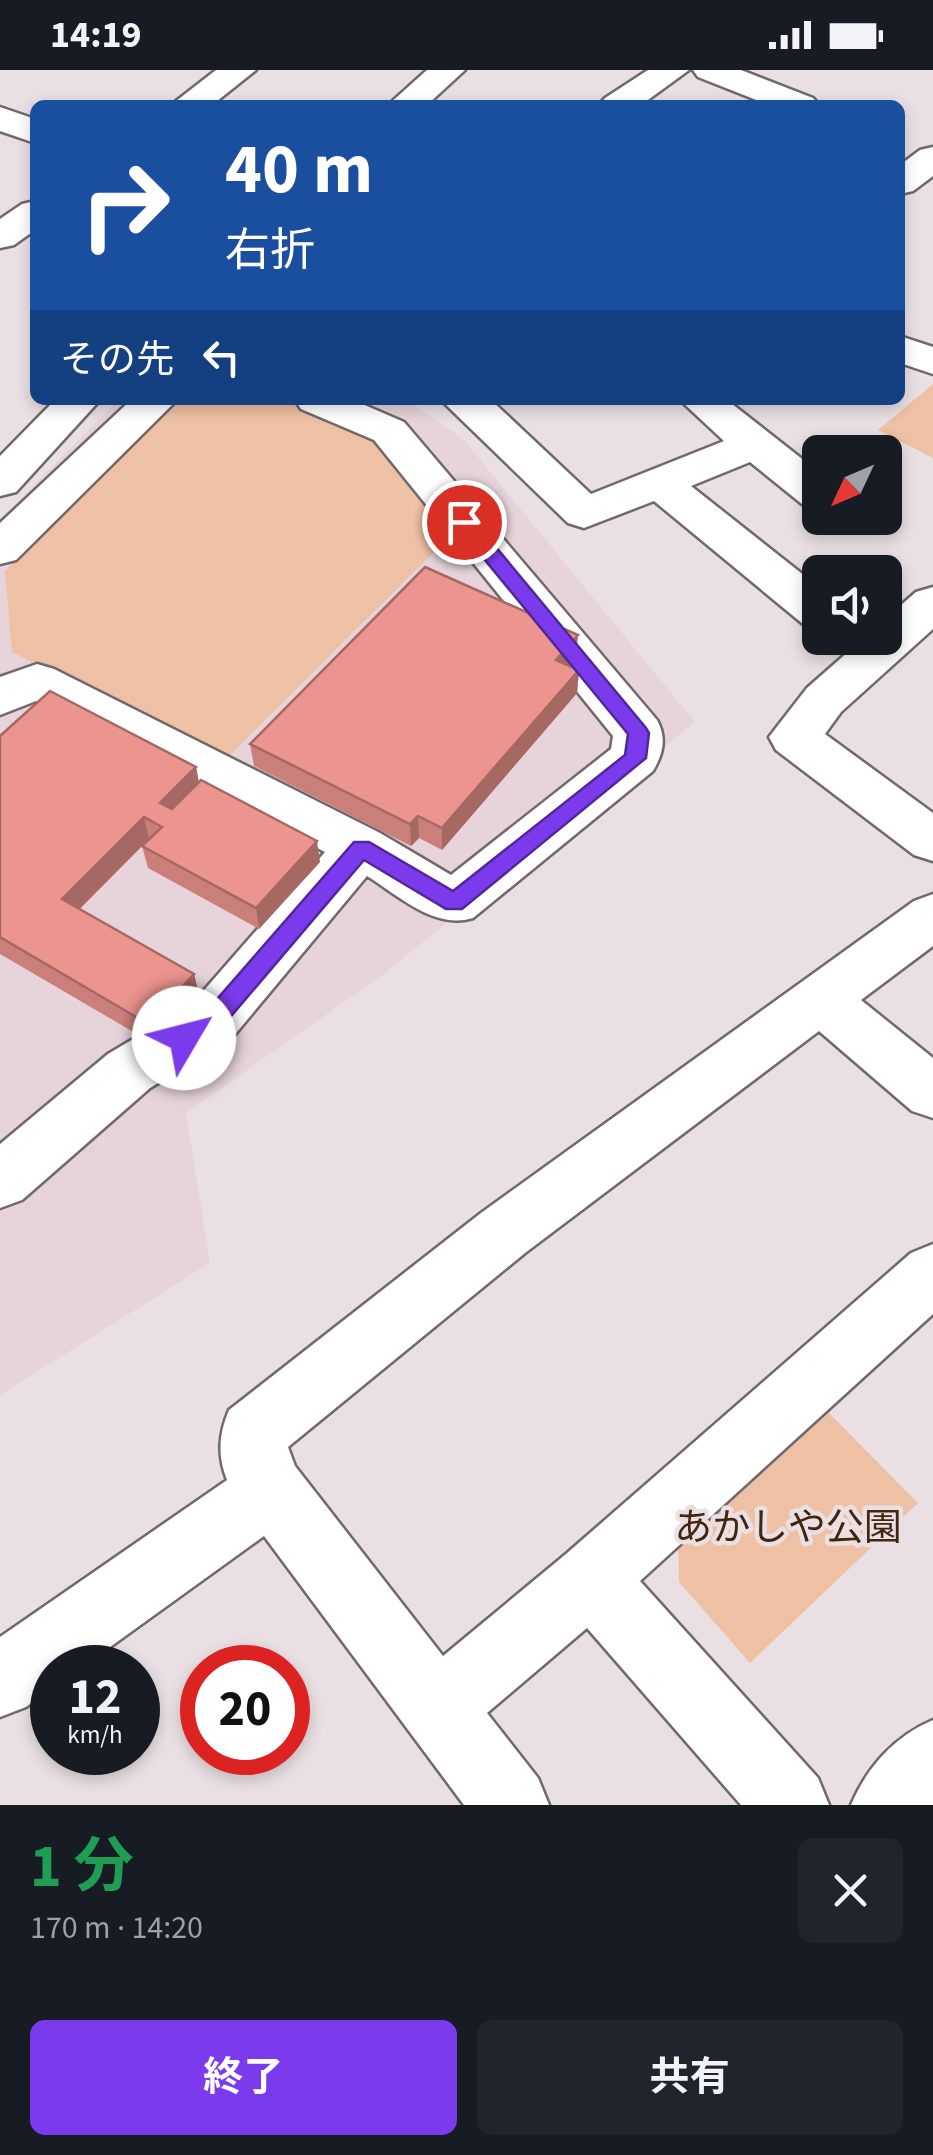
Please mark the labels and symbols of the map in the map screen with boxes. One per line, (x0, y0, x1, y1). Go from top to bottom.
north arrow (802, 435, 902, 535)
pin (422, 480, 507, 565)
position arrow (132, 986, 236, 1090)
park label: あかしや公園 (674, 1501, 902, 1555)
speed limit sign: 20 (180, 1645, 310, 1775)

